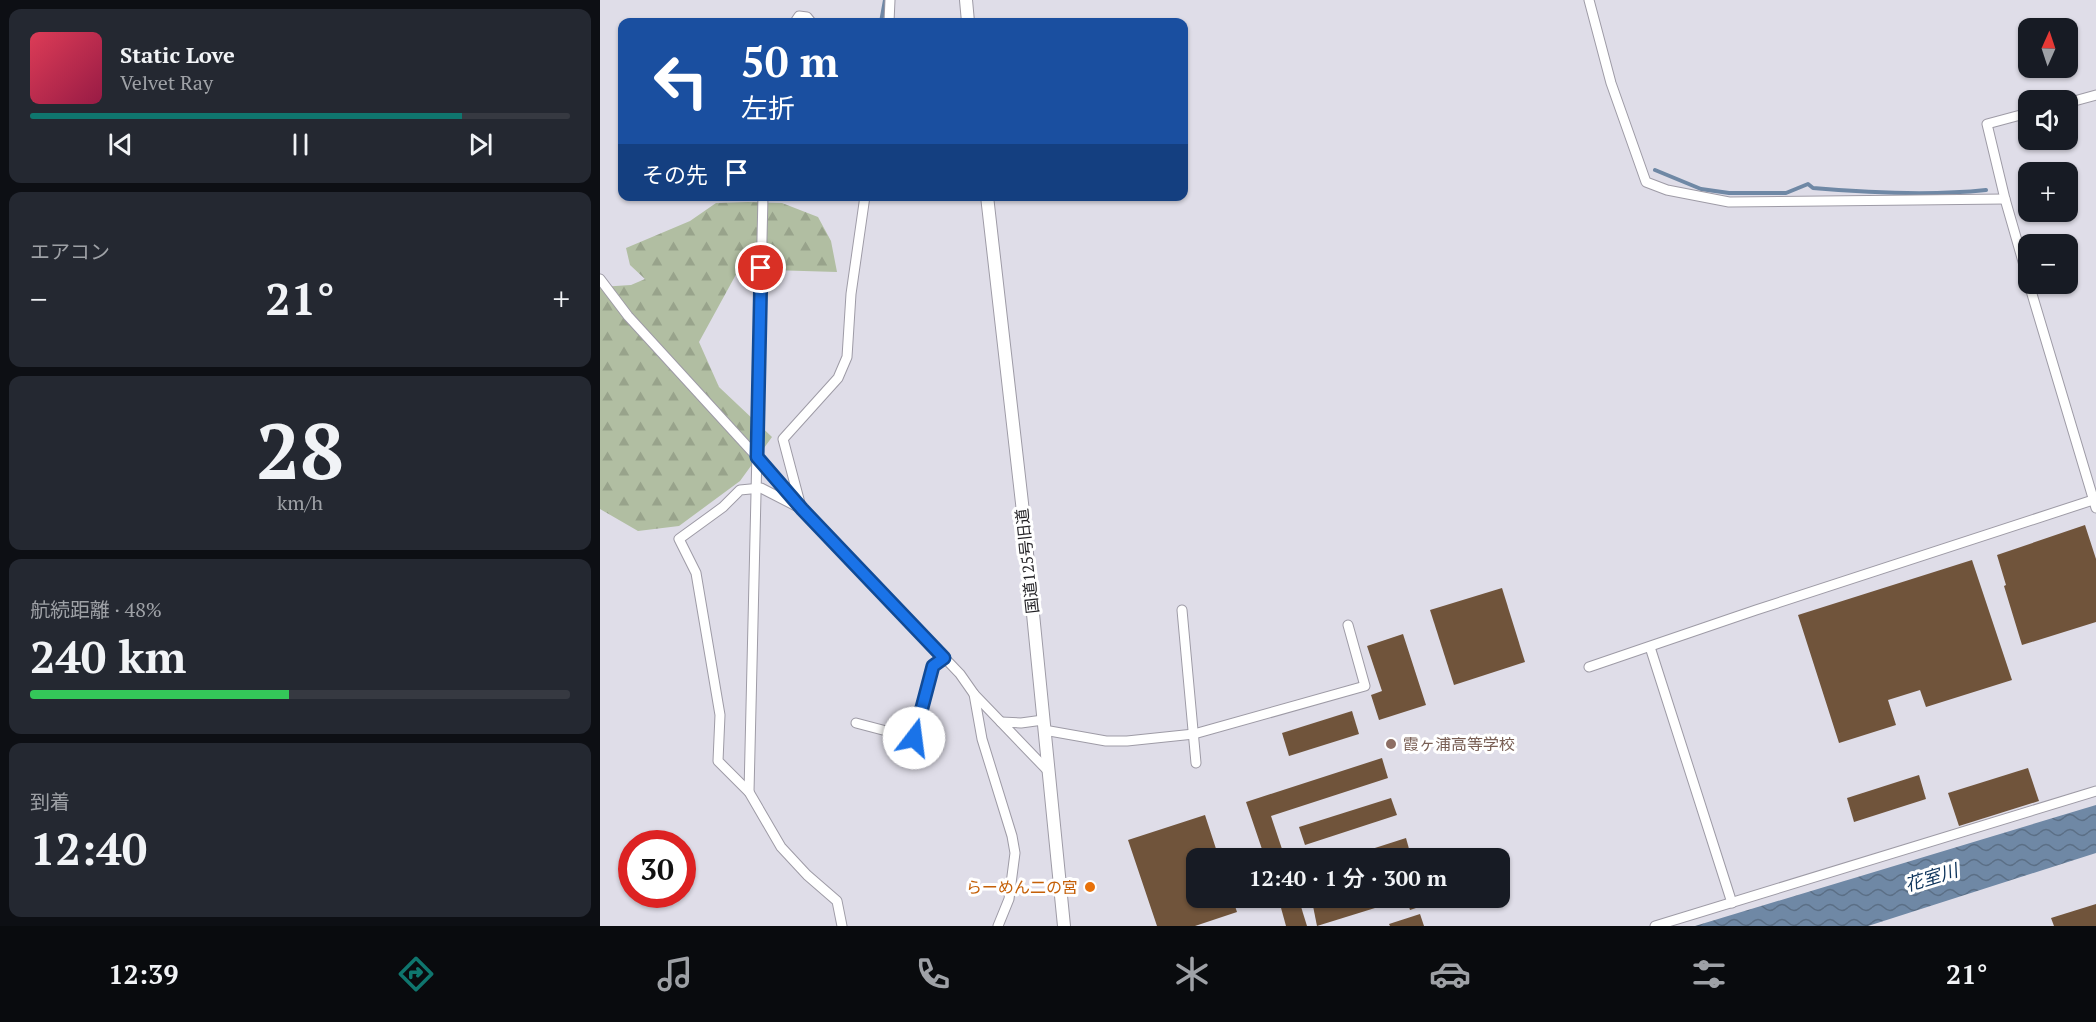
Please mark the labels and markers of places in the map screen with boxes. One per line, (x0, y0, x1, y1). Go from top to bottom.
pin (735, 242, 786, 293)
place label: 霞ヶ浦高等学校 (1403, 733, 1515, 755)
marker: 霞ヶ浦高等学校 (1384, 737, 1398, 751)
place label: らーめん二の宮 (966, 876, 1078, 898)
marker: らーめん二の宮 (1083, 880, 1097, 894)

